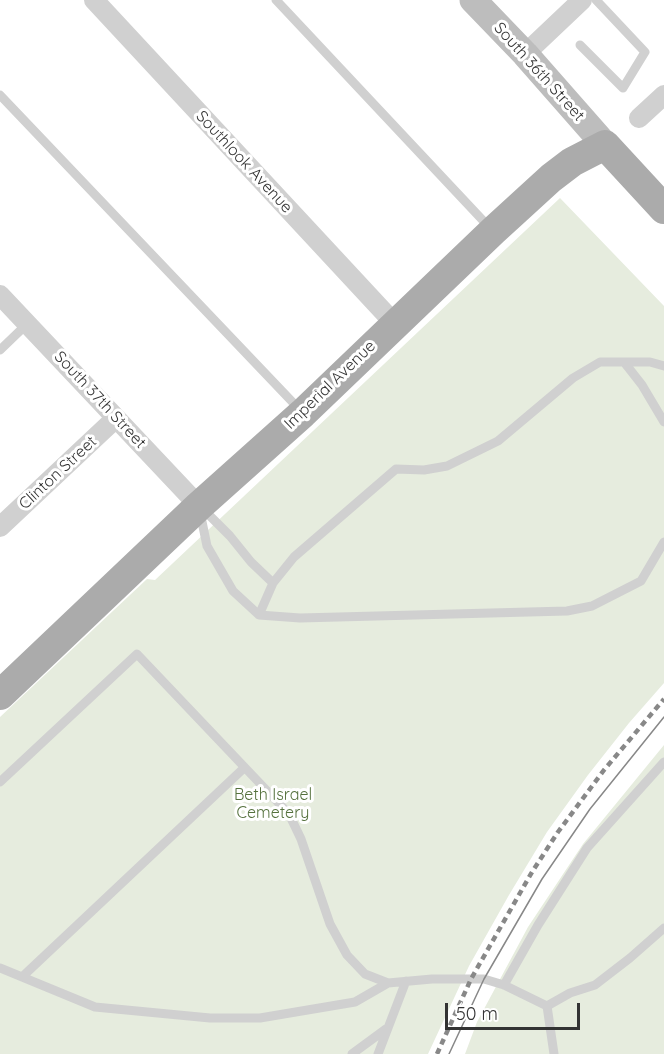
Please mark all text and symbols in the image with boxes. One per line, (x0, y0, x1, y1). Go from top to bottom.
street label: South 36th Street (490, 19, 588, 125)
street label: Southlook Avenue (192, 107, 296, 217)
street label: Imperial Avenue (280, 337, 380, 433)
street label: South 37th Street (50, 347, 150, 453)
street label: Clinton Street (15, 432, 101, 514)
park label: Beth Israel Cemetery (234, 785, 312, 823)
scale bar (448, 991, 583, 1029)
text: 50 m (456, 1002, 498, 1025)

